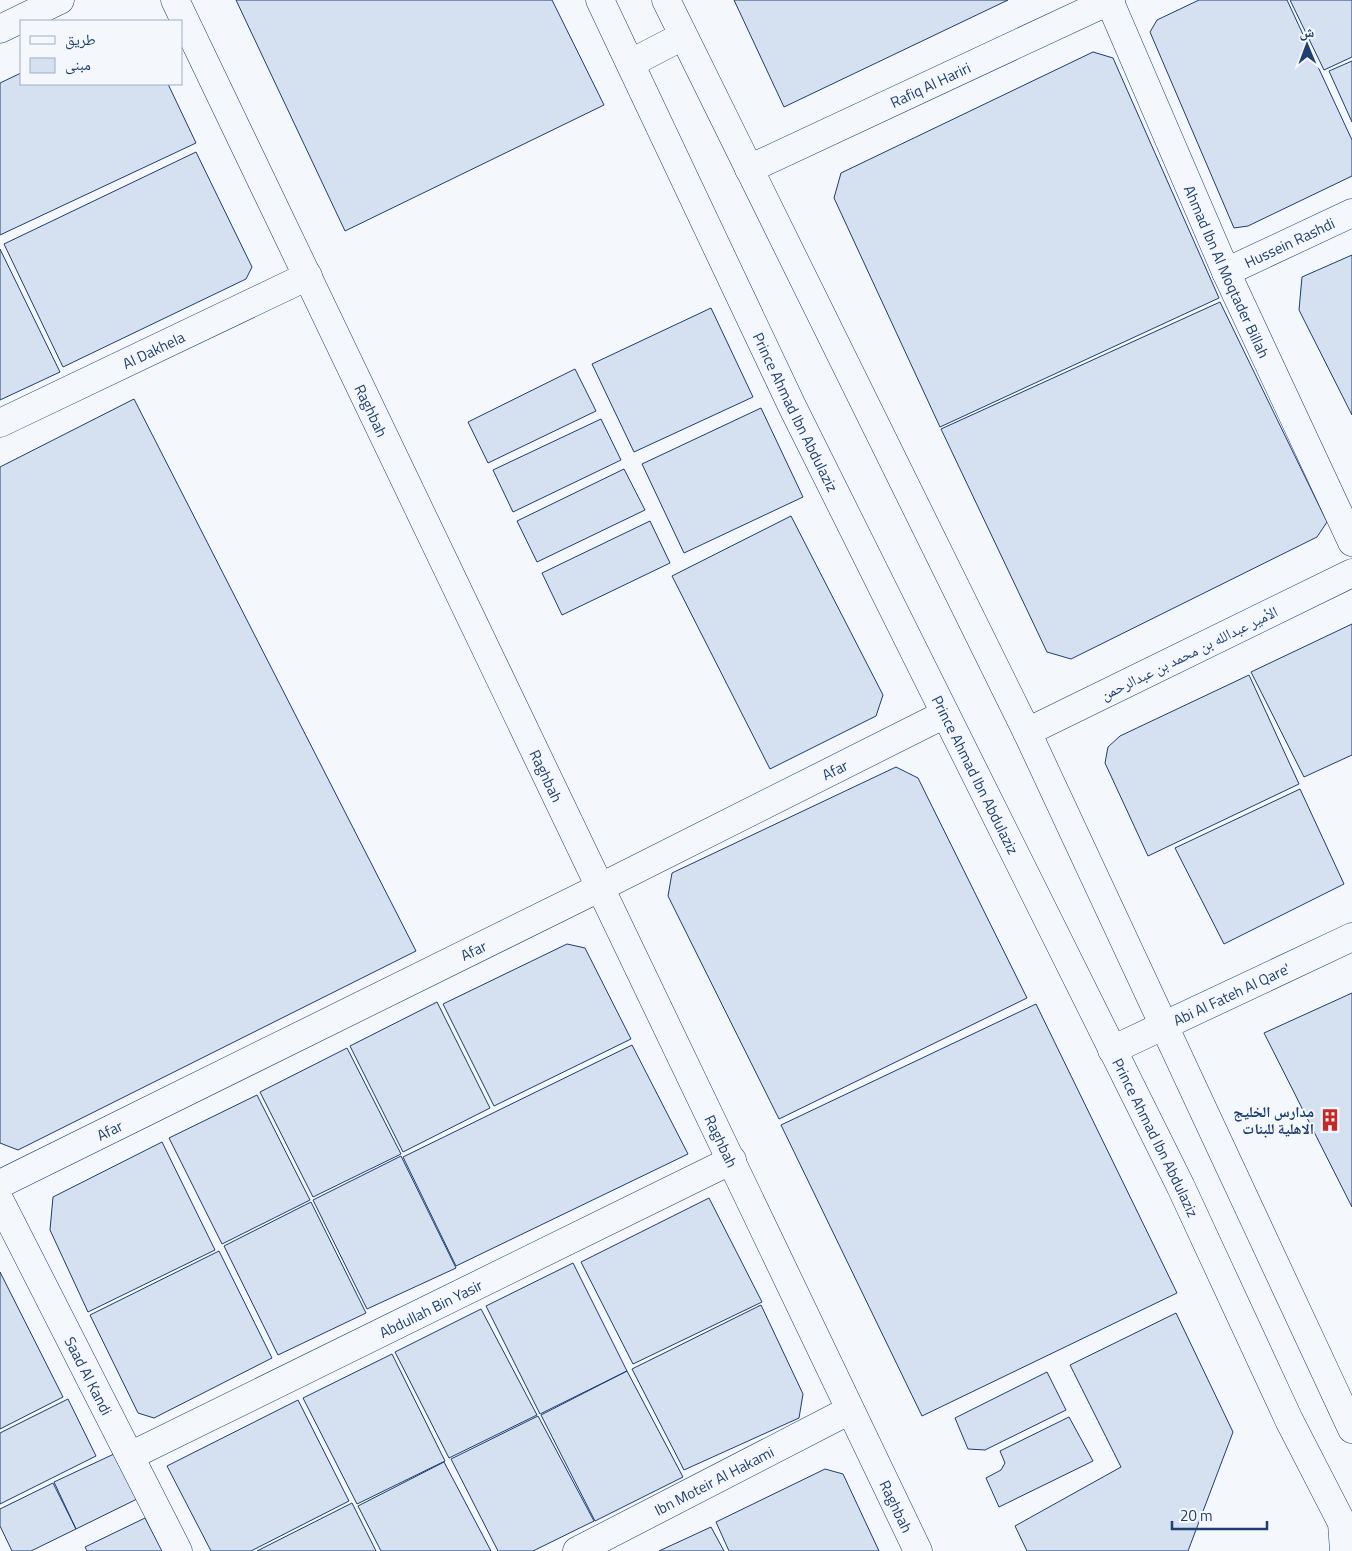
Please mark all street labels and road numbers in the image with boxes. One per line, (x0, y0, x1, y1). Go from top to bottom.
street label: Rafiq Al Hariri (886, 56, 974, 113)
street label: Ahmad Ibn Al Moqtader Billah (1178, 181, 1276, 362)
street label: Hussein Rashdi (1240, 211, 1338, 273)
street label: Al Dakhela (118, 325, 189, 375)
street label: Prince Ahmad Ibn Abdulaziz (747, 328, 844, 496)
street label: Raghbah (349, 380, 394, 441)
street label: الأمير عبدالله بن محمد بن عبدالرحمن (1096, 600, 1282, 706)
street label: Prince Ahmad Ibn Abdulaziz (926, 691, 1025, 858)
street label: Raghbah (524, 745, 569, 806)
street label: Afar (818, 753, 852, 786)
street label: Afar (456, 934, 490, 966)
street label: Abi Al Fateh Al Qare' (1169, 956, 1294, 1031)
street label: Prince Ahmad Ibn Abdulaziz (1107, 1054, 1205, 1221)
street label: Raghbah (699, 1111, 744, 1171)
street label: Afar (92, 1114, 126, 1146)
street label: Abdullah Bin Yasir (375, 1273, 486, 1343)
street label: Saad Al Kandi (59, 1332, 118, 1419)
street label: Ibn Moteir Al Hakami (650, 1440, 778, 1521)
street label: Raghbah (874, 1476, 919, 1536)

